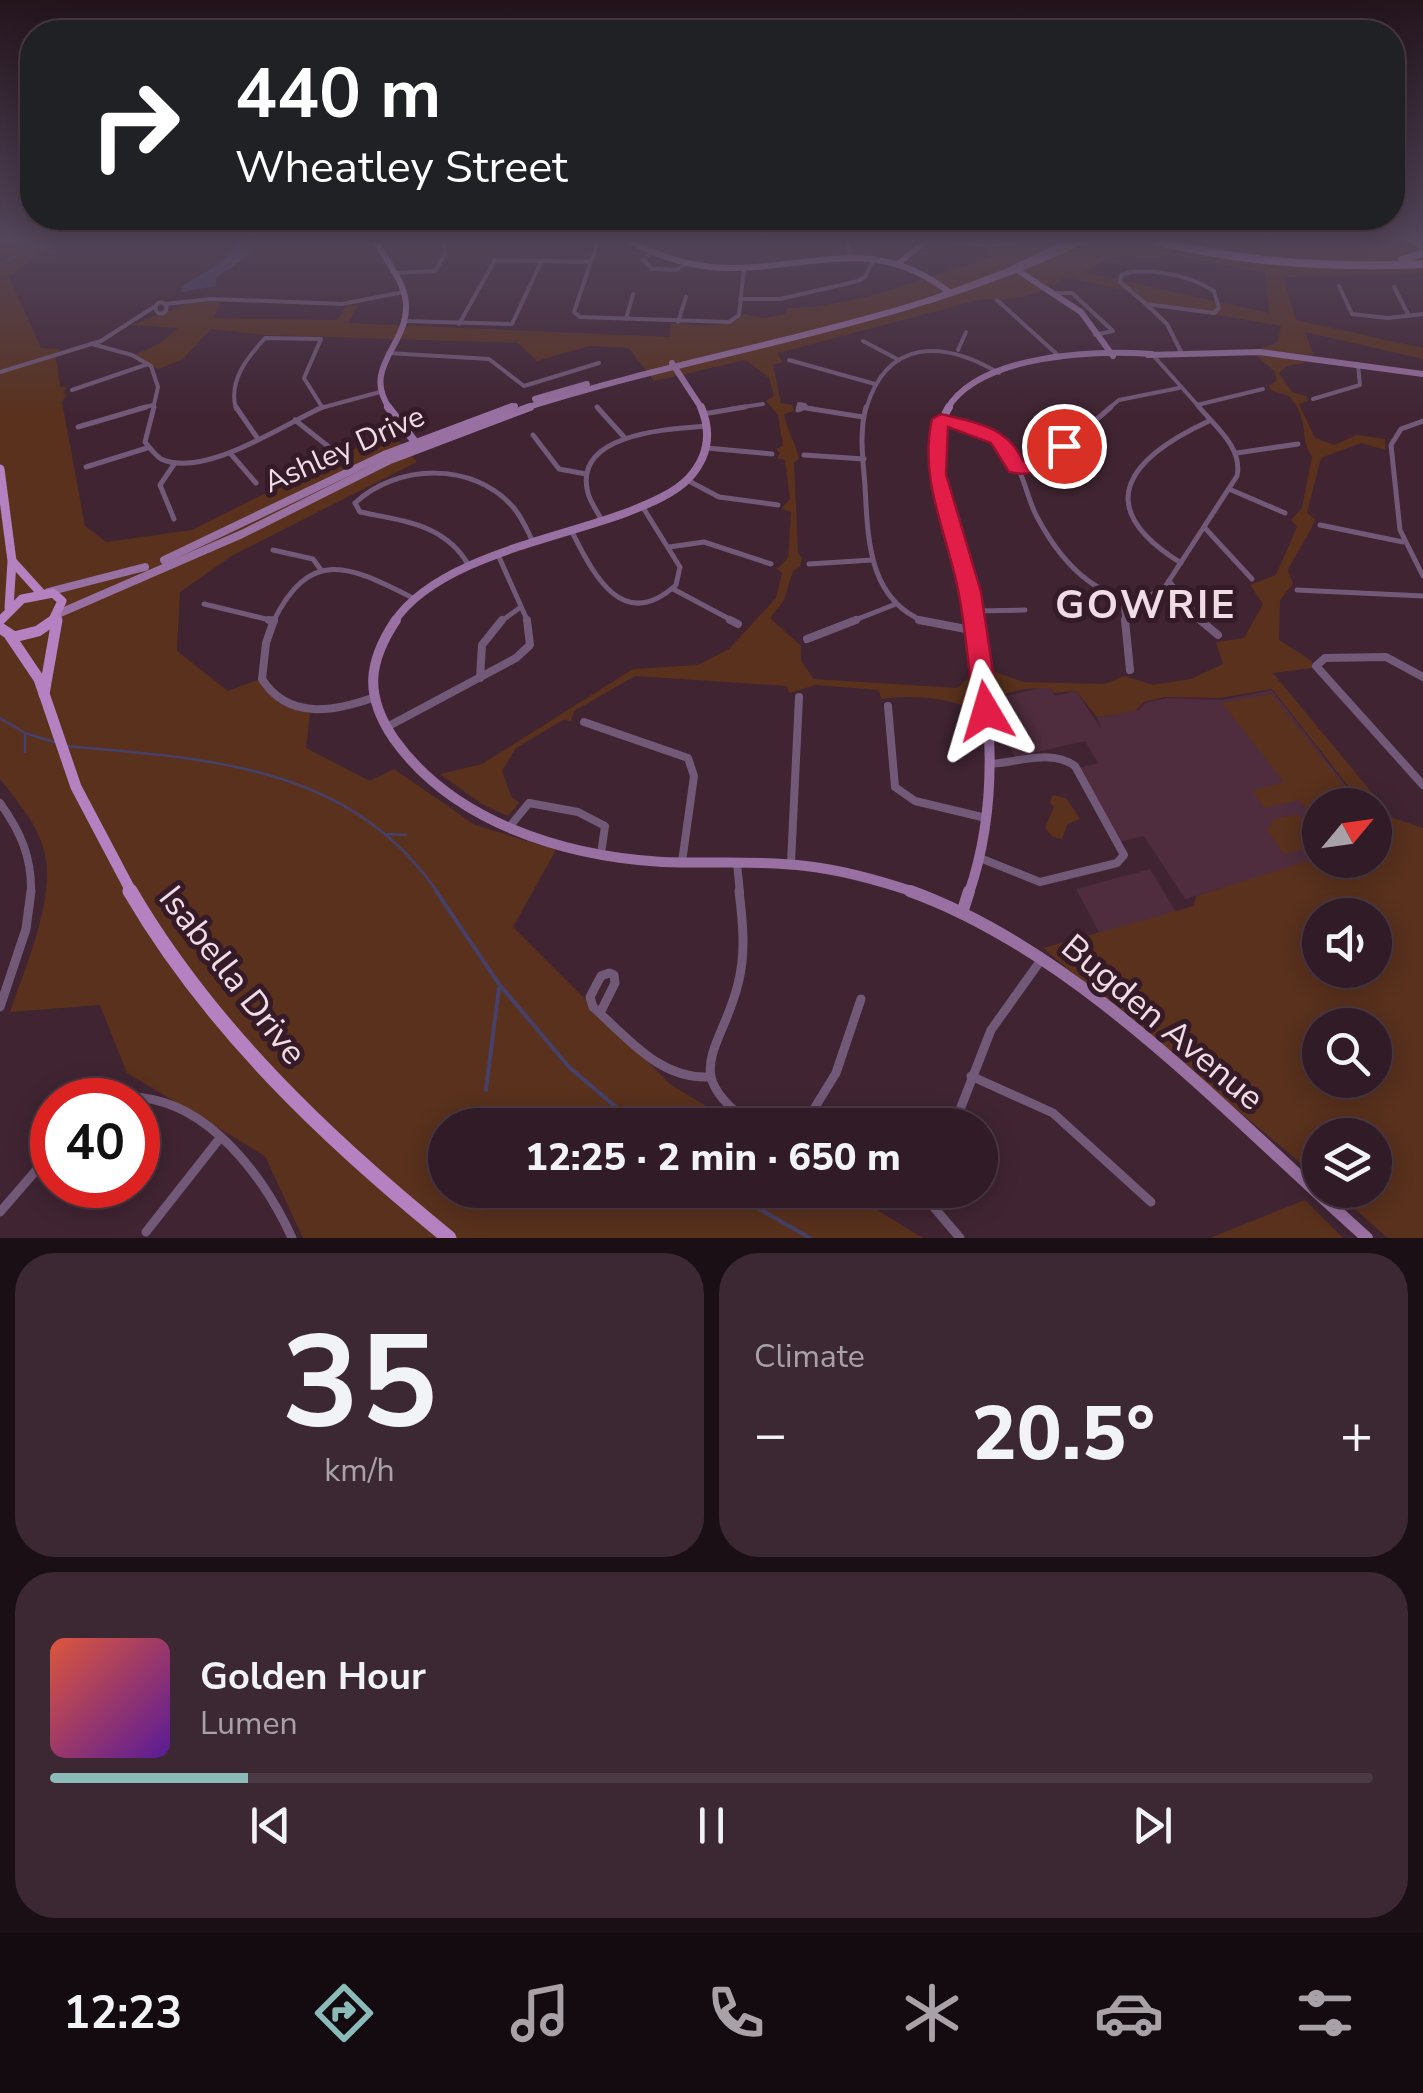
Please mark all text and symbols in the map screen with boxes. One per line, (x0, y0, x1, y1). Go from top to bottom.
text: 440 m (235, 46, 441, 142)
icon: right (70, 60, 200, 190)
text: Wheatley Street (235, 137, 568, 198)
street label: Ashley Drive (257, 396, 431, 503)
pin (1022, 404, 1107, 489)
icon: arrive (1037, 419, 1092, 474)
district label: GOWRIE (1055, 578, 1237, 632)
position arrow (934, 659, 1038, 763)
north arrow (1302, 788, 1392, 878)
map controls (1302, 788, 1392, 1208)
street label: Isabella Drive (148, 876, 317, 1074)
button: sound (1302, 898, 1392, 988)
street label: Bugden Avenue (1052, 924, 1274, 1121)
button: search (1302, 1008, 1392, 1098)
speed limit sign: 40 (30, 1078, 160, 1208)
button: layers (1302, 1118, 1392, 1208)
text: 12:25 · 2 min · 650 m (525, 1132, 901, 1183)
text: 35 (281, 1295, 438, 1472)
text: Climate (754, 1335, 865, 1378)
text: 20.5° (972, 1383, 1155, 1485)
text: − (754, 1397, 787, 1472)
text: + (1340, 1397, 1373, 1472)
text: km/h (324, 1449, 395, 1492)
text: Golden Hour (200, 1651, 426, 1702)
text: Lumen (200, 1702, 298, 1745)
icon: previous (243, 1798, 298, 1853)
icon: pause (684, 1798, 739, 1853)
icon: next (1125, 1798, 1180, 1853)
icon: directions (309, 1978, 379, 2048)
icon: music (505, 1978, 575, 2048)
icon: phone (701, 1978, 771, 2048)
icon: climate (897, 1978, 967, 2048)
icon: car (1094, 1978, 1164, 2048)
icon: filters (1290, 1978, 1360, 2048)
text: 12:23 (63, 1983, 182, 2044)

